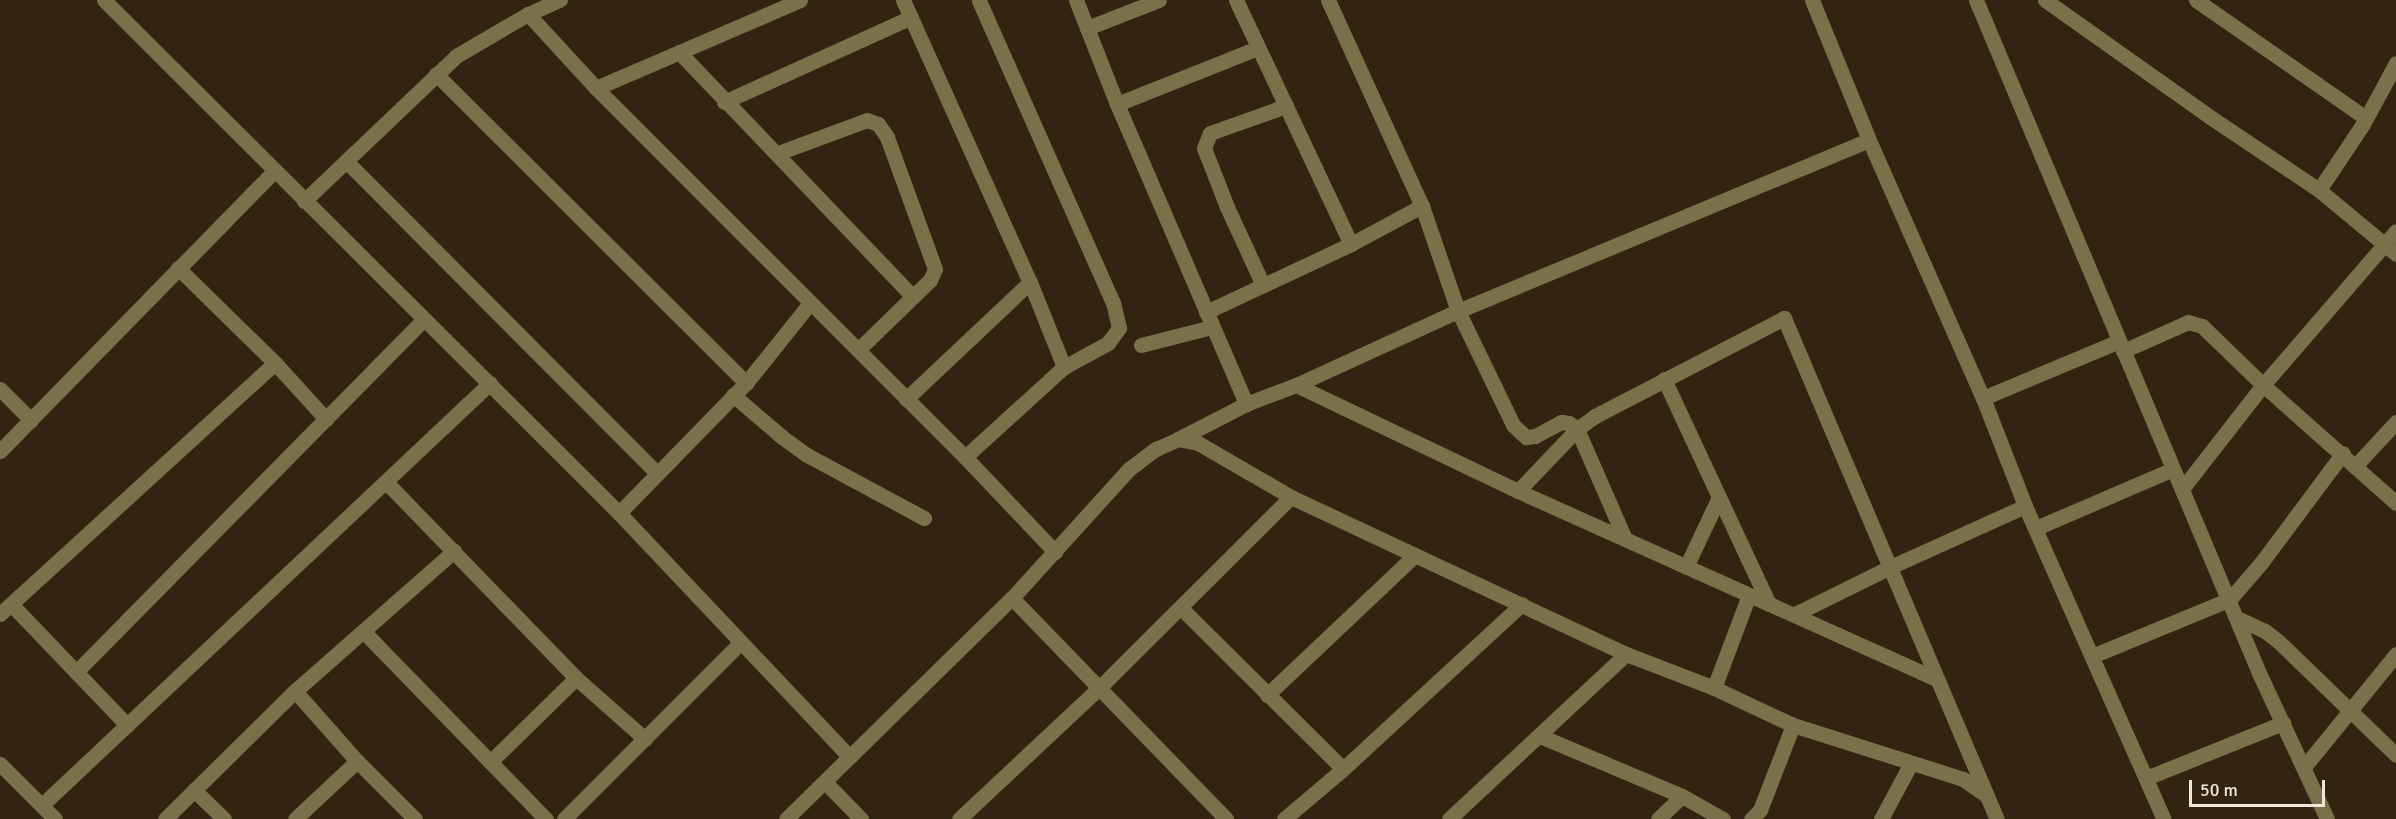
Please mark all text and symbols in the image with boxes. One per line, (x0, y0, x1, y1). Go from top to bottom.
scale bar (2192, 768, 2328, 806)
text: 50 m (2200, 779, 2238, 801)

